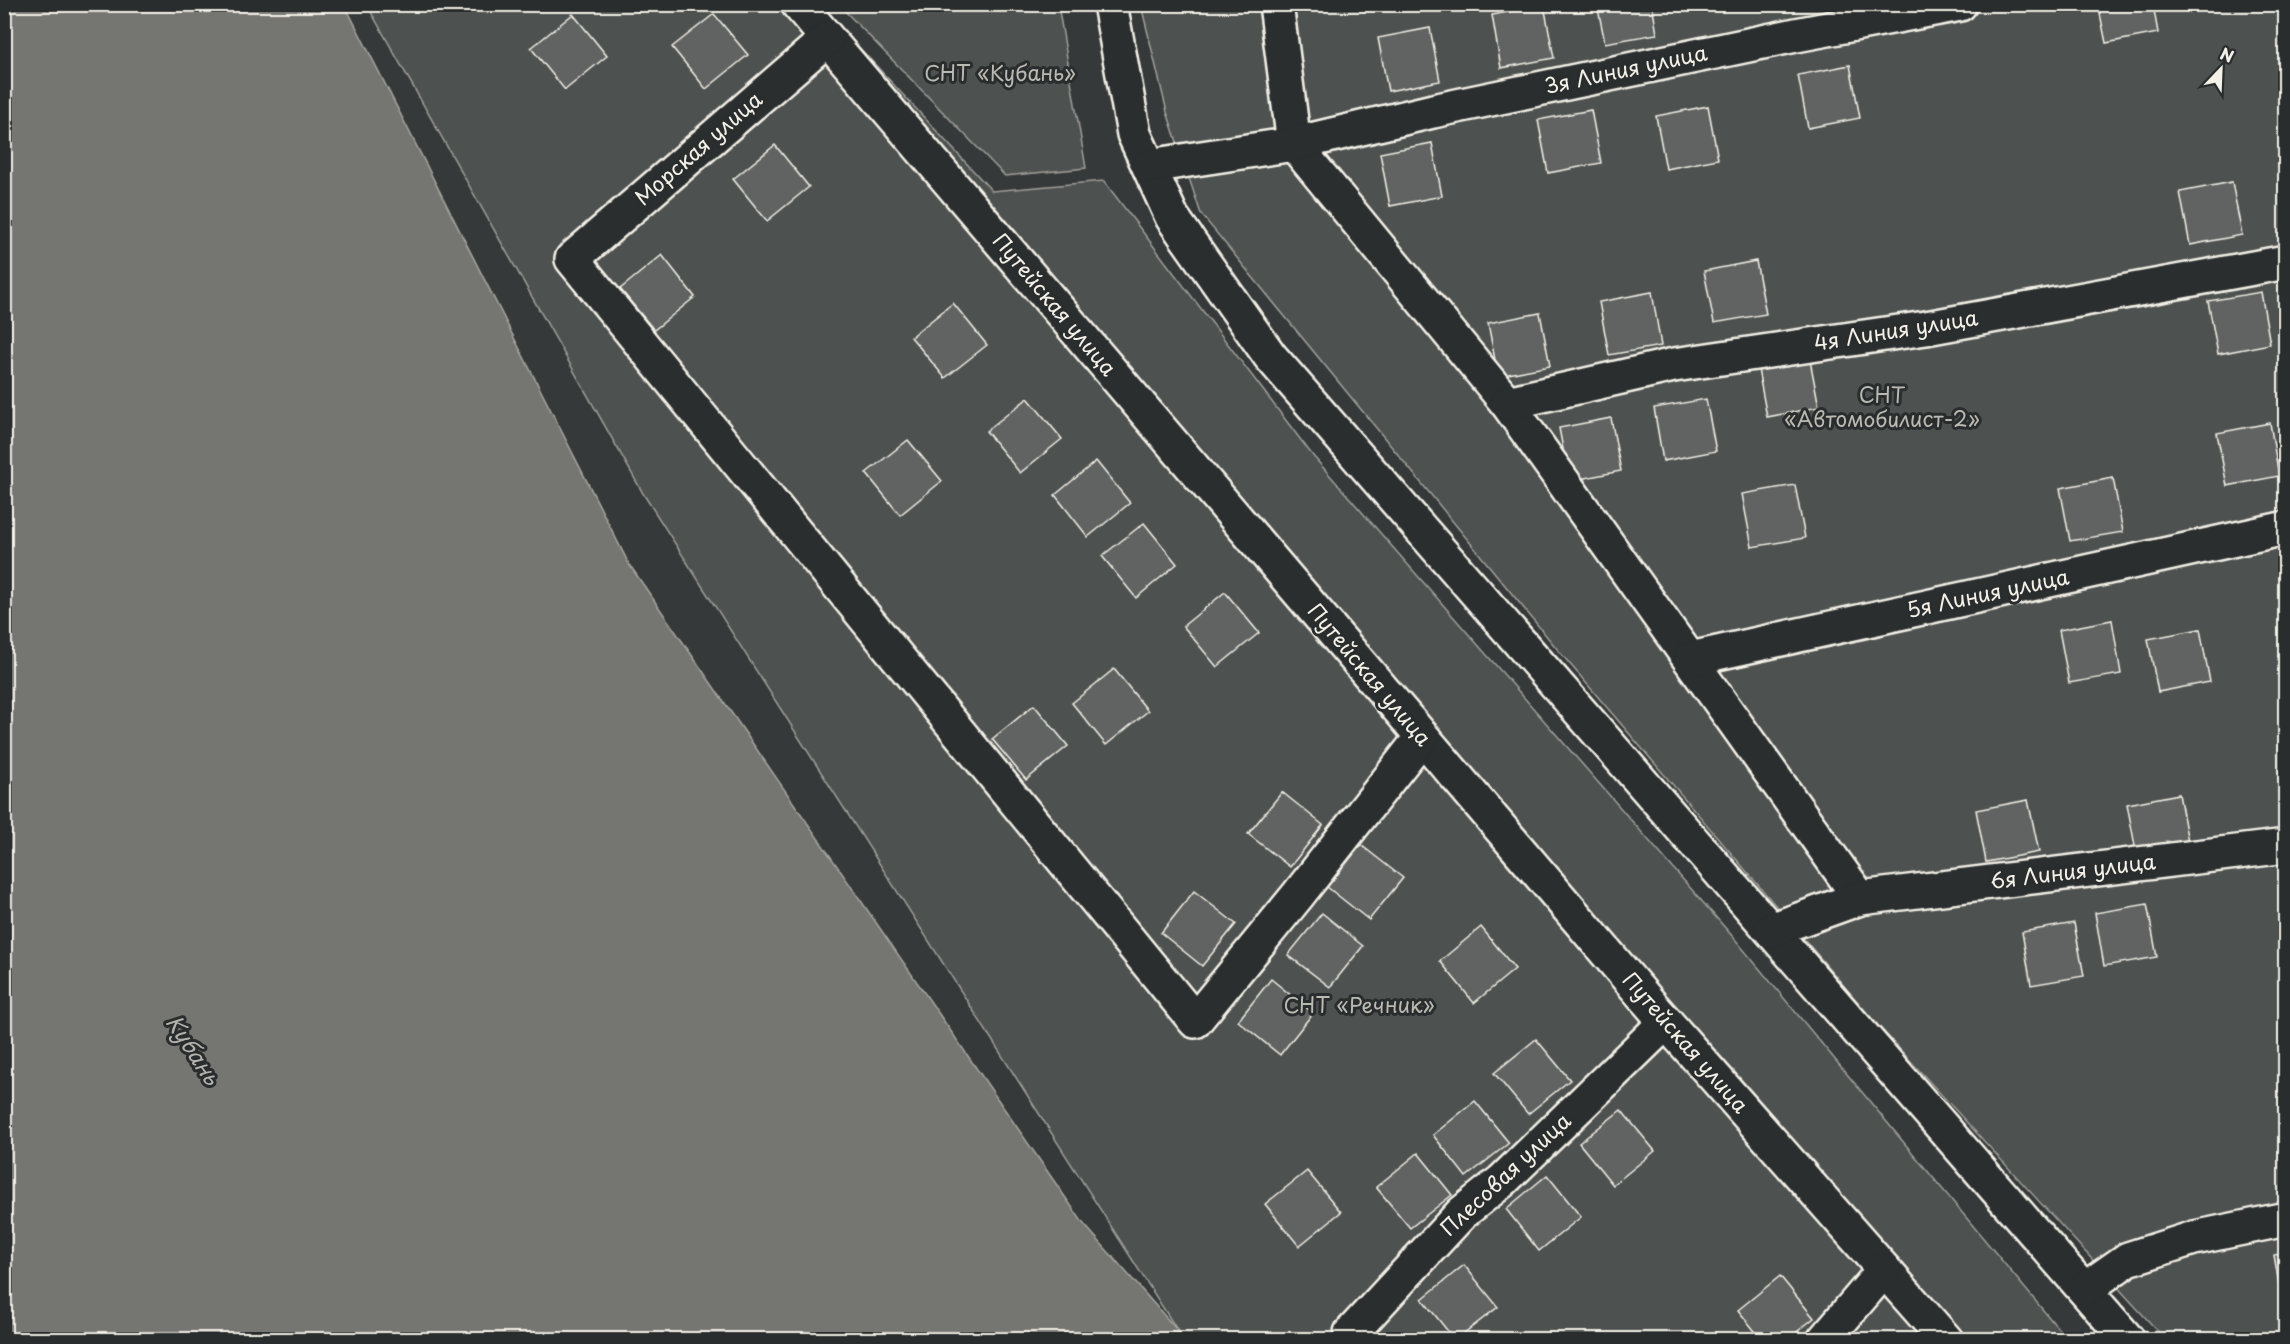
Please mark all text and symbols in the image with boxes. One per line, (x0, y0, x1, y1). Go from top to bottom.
street label: 3я Линия улица (1541, 35, 1711, 101)
north arrow (2191, 39, 2251, 99)
text: N (2217, 41, 2238, 68)
park label: СНТ «Кубань» (924, 56, 1076, 88)
street label: Морская улица (627, 82, 769, 212)
street label: Путейская улица (986, 225, 1126, 383)
street label: 4я Линия улица (1811, 300, 1981, 358)
park label: СНТ «Автомобилист-2» (1784, 378, 1980, 434)
street label: 5я Линия улица (1903, 559, 2072, 625)
street label: Путейская улица (1301, 595, 1441, 753)
street label: 6я Линия улица (1988, 844, 2158, 896)
street label: Путейская улица (1616, 964, 1758, 1120)
park label: СНТ «Речник» (1283, 988, 1435, 1020)
water label: Кубань (159, 1008, 230, 1092)
street label: Плесовая улица (1432, 1104, 1578, 1243)

